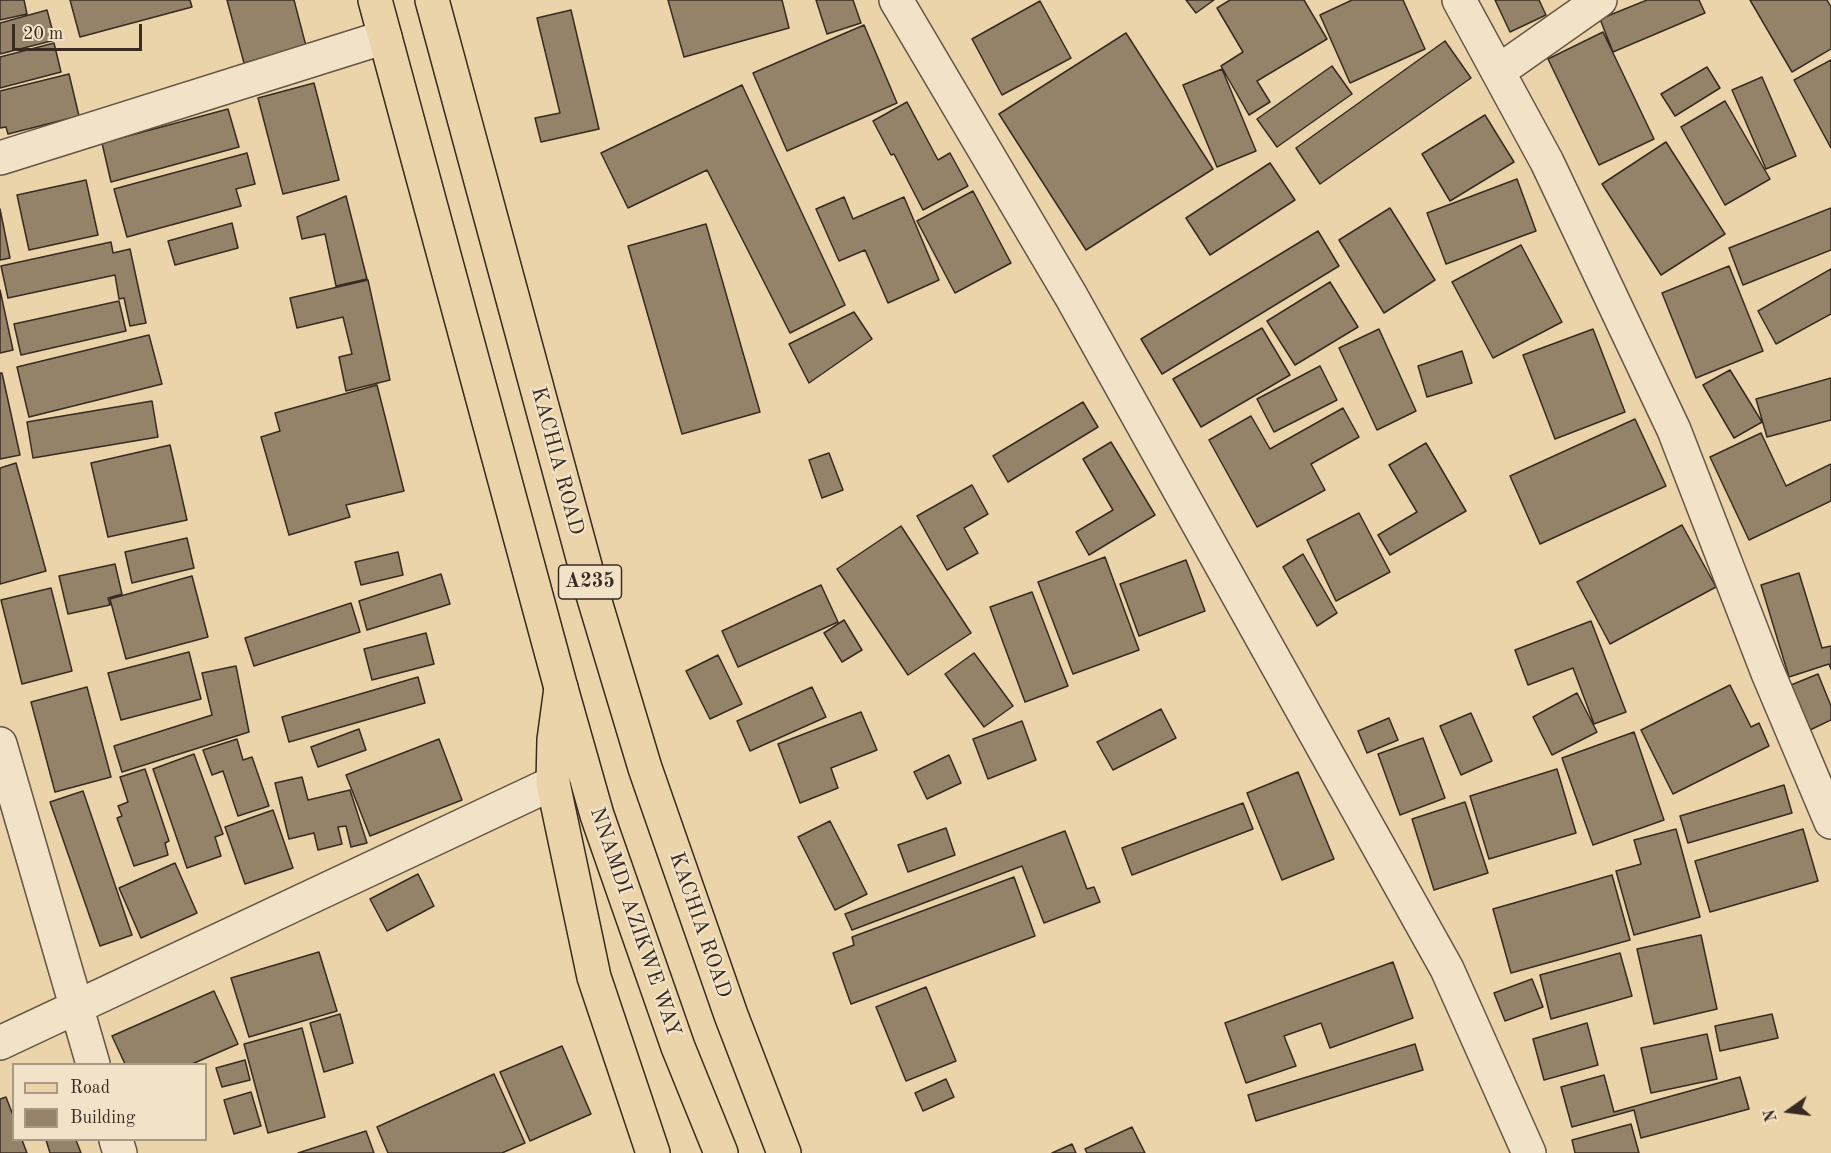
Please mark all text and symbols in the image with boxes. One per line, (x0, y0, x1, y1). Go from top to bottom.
scale bar (15, 12, 146, 50)
text: 20 m (23, 25, 63, 43)
street label: KACHIA ROAD (525, 384, 589, 538)
road number: A235 (558, 565, 622, 599)
street label: NNAMDI AZIKWE WAY (584, 804, 686, 1040)
street label: KACHIA ROAD (663, 849, 737, 1001)
legend (12, 1063, 207, 1141)
text: Road (70, 1079, 110, 1097)
north arrow (1759, 1081, 1819, 1141)
text: N (1762, 1107, 1781, 1123)
text: Building (70, 1109, 135, 1127)

